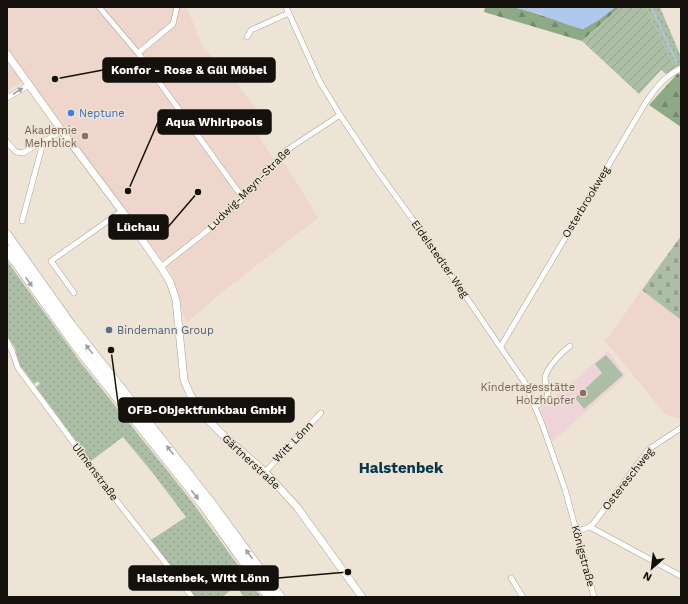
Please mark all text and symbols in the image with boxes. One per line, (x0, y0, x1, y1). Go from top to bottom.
callout: Konfor - Rose & Gül Möbel (103, 58, 275, 82)
text: Konfor - Rose & Gül Möbel (111, 63, 267, 77)
one-way arrow (12, 88, 24, 95)
place label: Neptune (79, 107, 125, 120)
marker: Neptune (66, 108, 76, 118)
callout: Aqua Whirlpools (158, 110, 271, 134)
text: Aqua Whirlpools (165, 115, 263, 129)
place label: Akademie Mehrblick (24, 124, 77, 150)
marker: Akademie Mehrblick (80, 131, 90, 141)
street label: Ludwig-Meyn-Straße (205, 145, 293, 233)
street label: Osterbrookweg (559, 164, 613, 240)
callout: Lüchau (109, 215, 168, 239)
street label: Eidelstedter Weg (408, 218, 472, 300)
text: Lüchau (116, 220, 160, 234)
one-way arrow (25, 277, 33, 287)
place label: Bindemann Group (117, 324, 214, 337)
marker: Bindemann Group (104, 325, 114, 335)
one-way arrow (85, 343, 93, 354)
place label: Kindertagesstätte Holzhüpfer (481, 381, 576, 407)
marker: Kindertagesstätte Holzhüpfer (578, 388, 588, 398)
callout: OFB-Objektfunkbau GmbH (119, 398, 294, 422)
text: OFB-Objektfunkbau GmbH (127, 403, 287, 417)
street label: Witt Lönn (270, 419, 316, 465)
street label: Gärtnerstraße (219, 432, 283, 492)
street label: Ulmenstraße (69, 441, 121, 503)
one-way arrow (166, 445, 175, 456)
street label: Ostereschweg (600, 445, 656, 513)
district label: Halstenbek (359, 459, 444, 477)
one-way arrow (190, 490, 199, 501)
street label: Königstraße (569, 524, 597, 588)
north arrow (632, 548, 672, 588)
one-way arrow (245, 549, 253, 559)
callout: Halstenbek, Witt Lönn (129, 566, 278, 590)
text: N (641, 569, 654, 584)
text: Halstenbek, Witt Lönn (137, 571, 269, 585)

